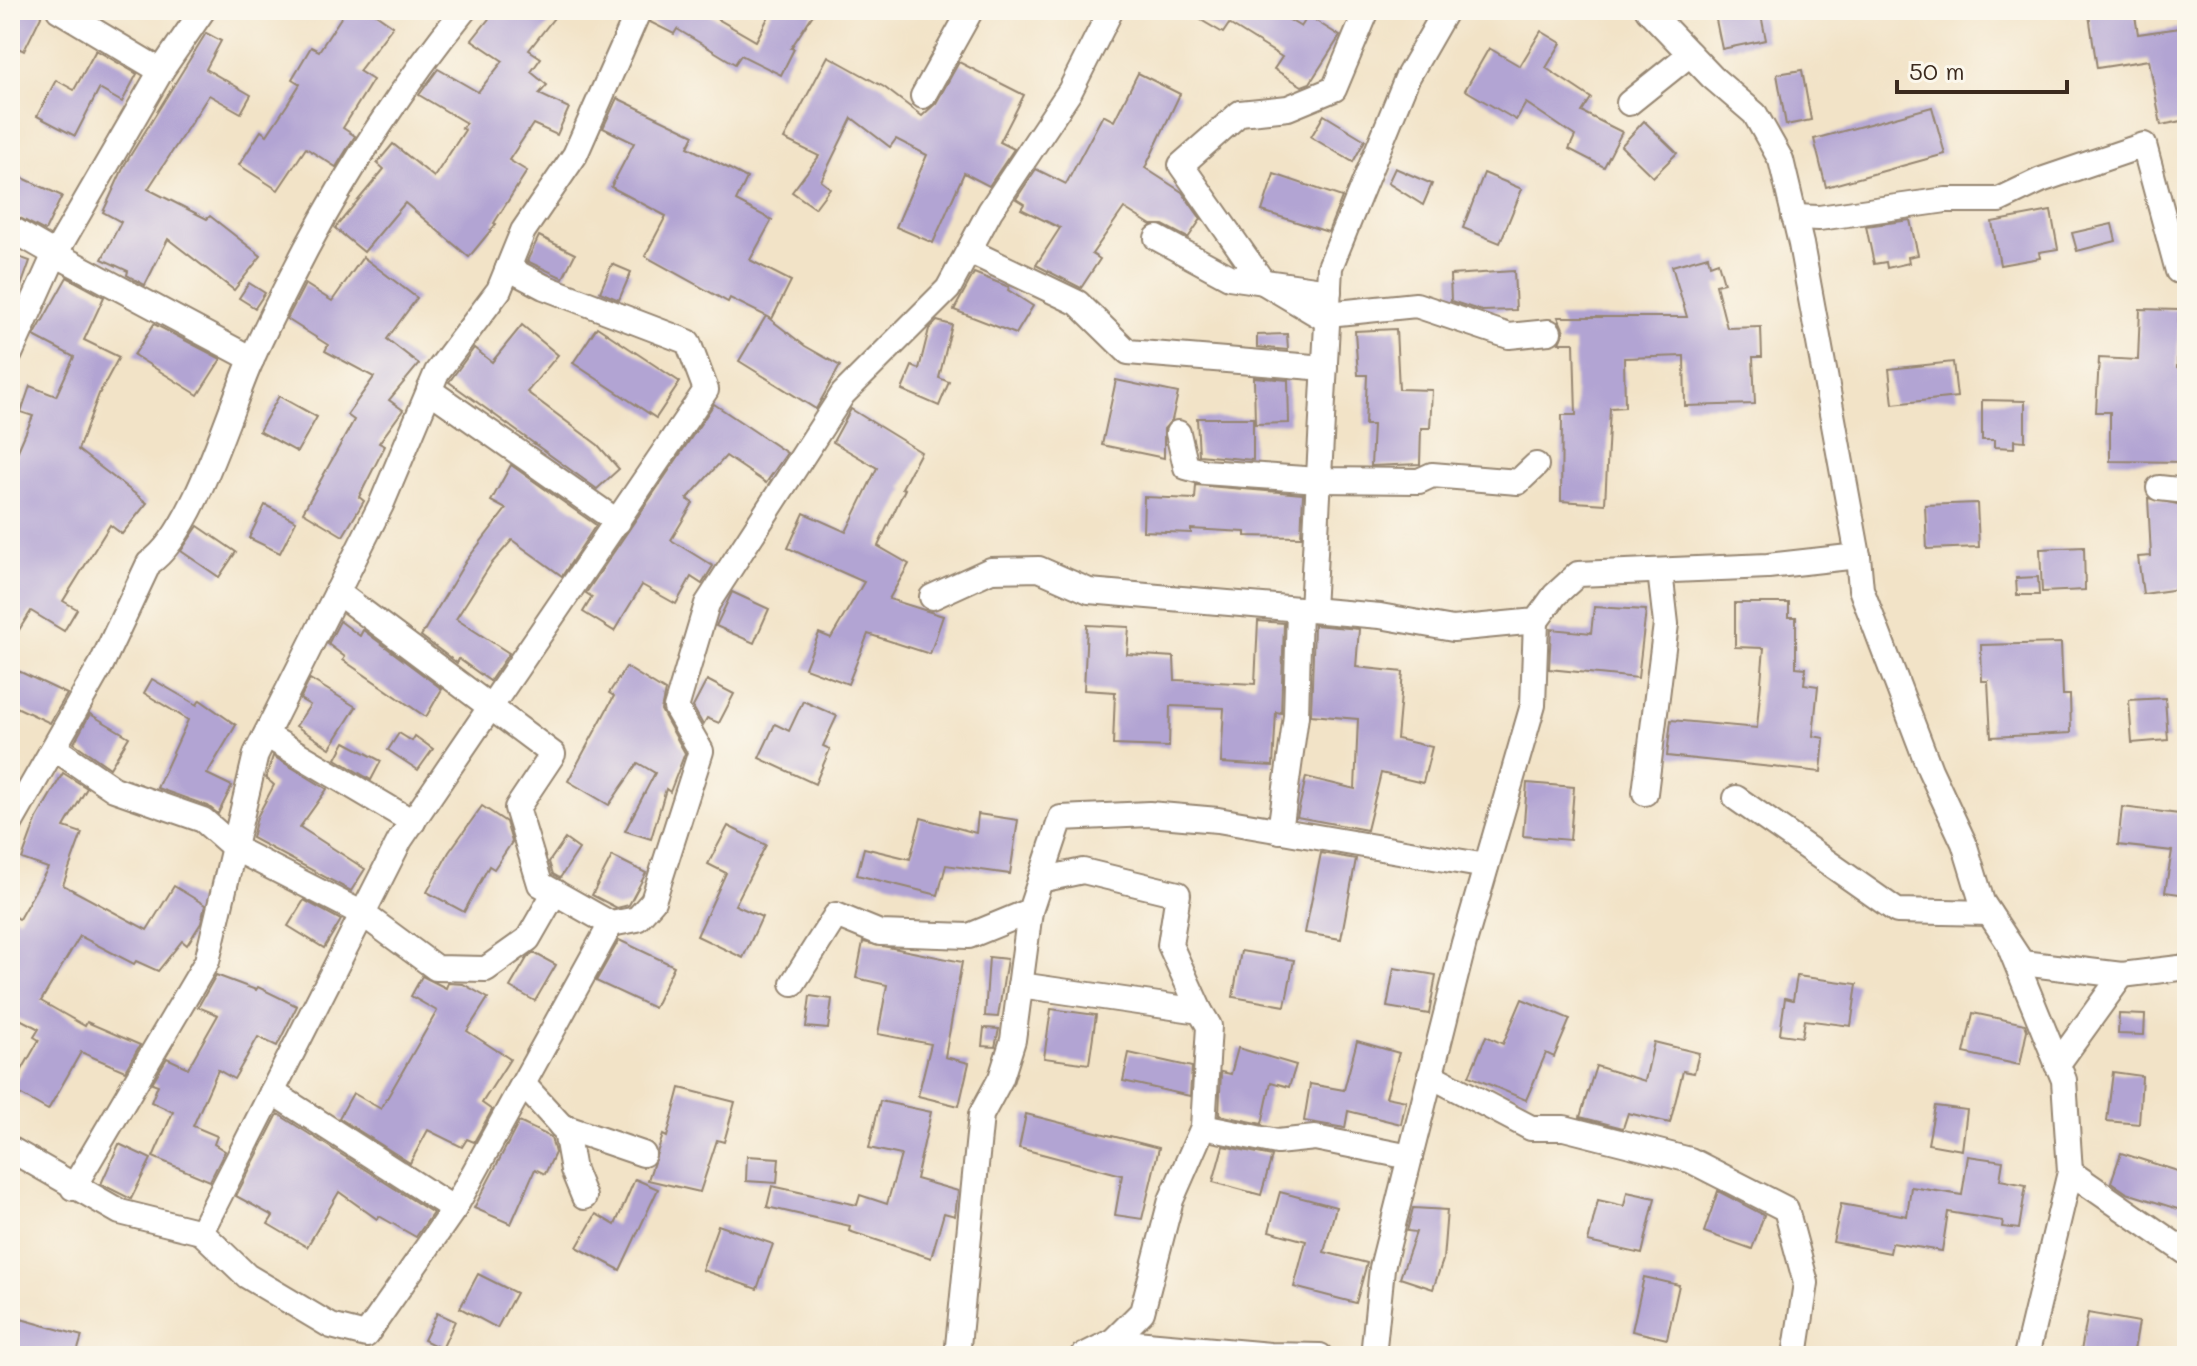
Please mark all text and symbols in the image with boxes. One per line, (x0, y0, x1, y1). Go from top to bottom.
scale bar (1897, 44, 2067, 94)
text: 50 m (1909, 55, 1965, 86)

